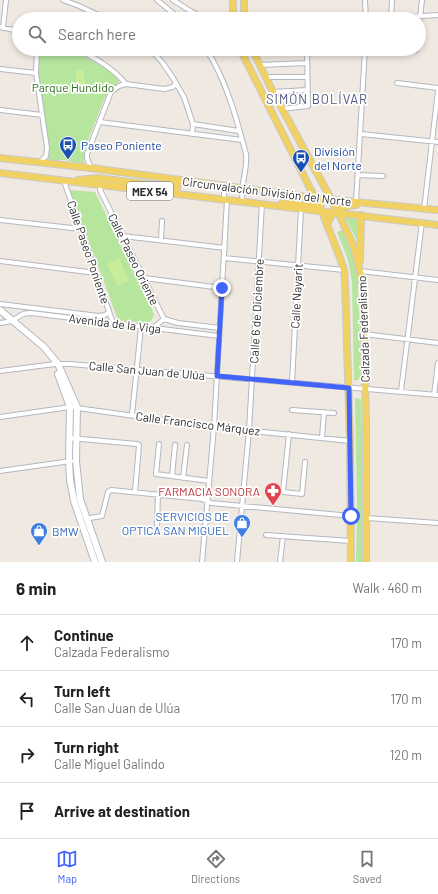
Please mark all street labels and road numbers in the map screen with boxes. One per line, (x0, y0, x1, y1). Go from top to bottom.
street label: Circunvalación División del Norte (182, 174, 352, 208)
road number: MEX 54 (127, 182, 173, 200)
street label: Calle Paseo Poniente (65, 198, 113, 306)
street label: Calle Paseo Oriente (106, 211, 162, 307)
street label: Calle 6 de Diciembre (246, 258, 266, 364)
street label: Calle Nayarit (287, 263, 305, 329)
street label: Calzada Federalismo (354, 275, 372, 383)
street label: Avenida de la Viga (68, 310, 162, 336)
street label: Calle San Juan de Ulúa (88, 358, 206, 382)
street label: Calle Francisco Márquez (135, 408, 261, 438)

